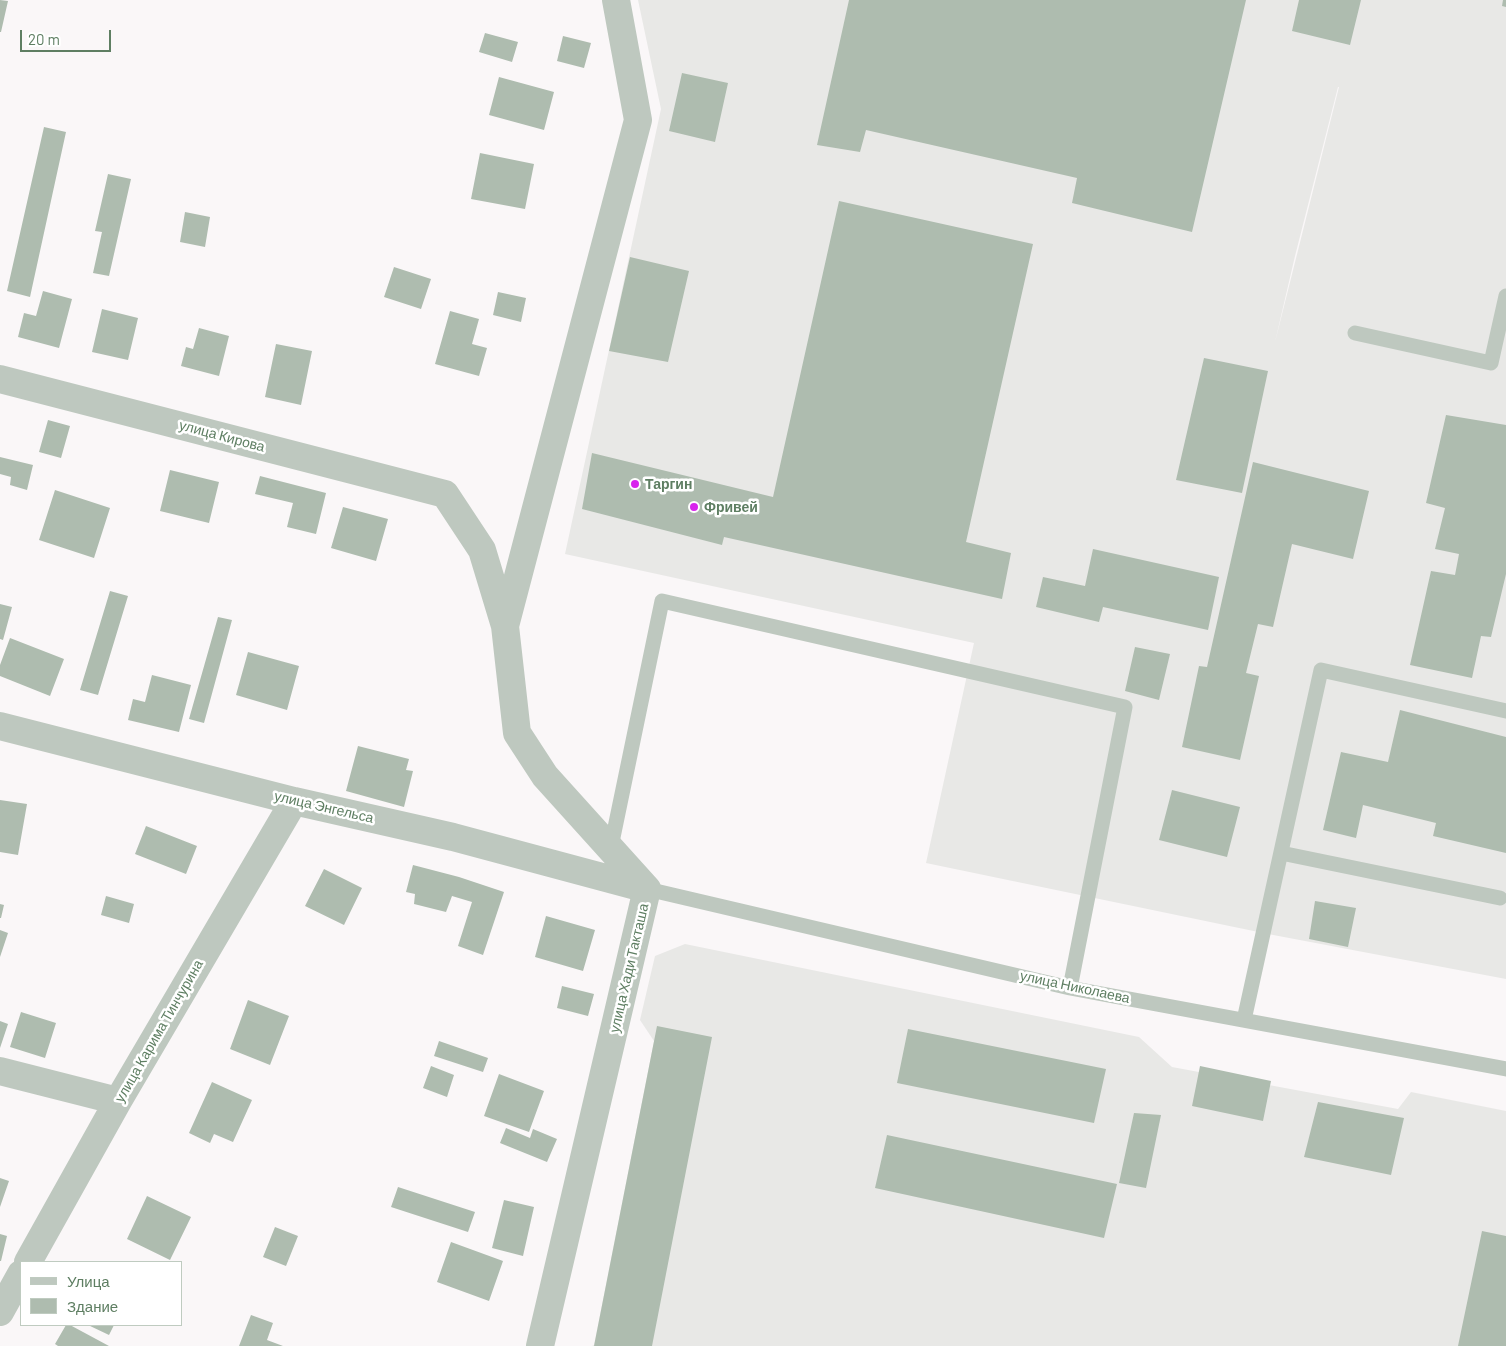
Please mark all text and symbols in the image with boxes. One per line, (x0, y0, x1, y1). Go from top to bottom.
scale bar (22, 20, 114, 52)
text: 20 m (28, 30, 60, 48)
street label: улица Кирова (177, 417, 267, 455)
place label: Таргин (645, 476, 692, 492)
marker: Таргин (629, 478, 641, 490)
place label: Фривей (704, 499, 758, 515)
marker: Фривей (688, 501, 700, 513)
street label: улица Энгельса (273, 787, 375, 827)
street label: улица Хади Такташа (606, 902, 652, 1034)
street label: улица Карима Тинчурина (111, 957, 207, 1105)
street label: улица Николаева (1019, 967, 1131, 1007)
legend (20, 1261, 182, 1326)
text: Улица (67, 1272, 110, 1290)
text: Здание (67, 1297, 118, 1315)

